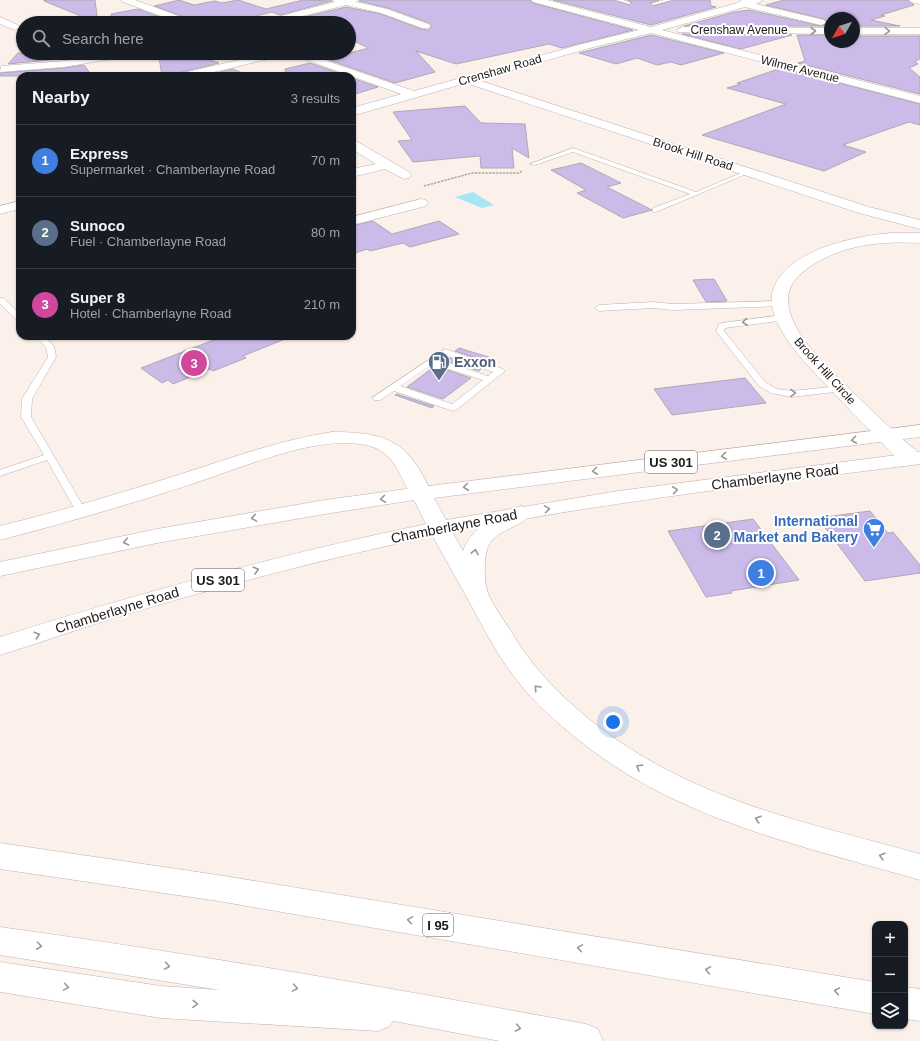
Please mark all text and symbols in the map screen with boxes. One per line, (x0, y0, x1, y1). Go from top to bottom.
north arrow (824, 12, 860, 48)
search box (16, 16, 356, 60)
street label: Crenshaw Avenue (690, 23, 788, 37)
icon: search (30, 27, 52, 49)
one-way arrow (810, 27, 816, 35)
one-way arrow (884, 27, 890, 35)
text: Search here (62, 30, 144, 47)
street label: Crenshaw Road (457, 51, 543, 89)
street label: Wilmer Avenue (759, 52, 841, 86)
text: Nearby (32, 88, 90, 107)
text: 3 results (291, 91, 340, 106)
street label: Brook Hill Road (651, 134, 735, 174)
text: Express (70, 145, 128, 162)
text: 1 (41, 153, 49, 168)
text: 70 m (311, 153, 340, 168)
text: Supermarket · Chamberlayne Road (70, 162, 275, 177)
text: Sunoco (70, 217, 125, 234)
text: 2 (41, 225, 49, 240)
text: 80 m (311, 225, 340, 240)
text: Fuel · Chamberlayne Road (70, 234, 226, 249)
text: Super 8 (70, 289, 125, 306)
text: 3 (41, 297, 49, 312)
text: 210 m (304, 297, 340, 312)
text: Hotel · Chamberlayne Road (70, 306, 231, 321)
one-way arrow (742, 318, 748, 327)
street label: Brook Hill Circle (791, 335, 859, 408)
pin: 3 (181, 348, 207, 378)
fuel station icon: Exxon (426, 349, 452, 382)
place label: Exxon (454, 354, 496, 370)
one-way arrow (790, 389, 796, 397)
one-way arrow (850, 435, 857, 444)
road number: US 301 (645, 451, 697, 473)
one-way arrow (721, 451, 728, 460)
street label: Chamberlayne Road (710, 461, 840, 493)
one-way arrow (592, 466, 598, 475)
one-way arrow (463, 483, 469, 492)
one-way arrow (672, 486, 678, 495)
one-way arrow (379, 494, 386, 503)
one-way arrow (543, 505, 550, 514)
street label: Chamberlayne Road (389, 506, 519, 546)
one-way arrow (251, 513, 257, 522)
place label: International Market and Bakery (733, 513, 858, 545)
supermarket icon: International Market and Bakery (861, 516, 887, 549)
pin: 2 (704, 520, 730, 550)
one-way arrow (123, 538, 129, 546)
one-way arrow (471, 549, 479, 556)
pin: 1 (748, 558, 774, 588)
one-way arrow (252, 566, 259, 575)
road number: US 301 (192, 569, 244, 591)
street label: Chamberlayne Road (53, 584, 181, 636)
one-way arrow (33, 631, 40, 640)
one-way arrow (535, 685, 542, 692)
your location (603, 712, 623, 732)
one-way arrow (636, 765, 643, 772)
one-way arrow (755, 815, 762, 824)
one-way arrow (879, 852, 886, 861)
road number: I 95 (423, 914, 453, 936)
one-way arrow (407, 917, 414, 925)
map controls (872, 921, 908, 1029)
button: + (872, 921, 908, 957)
one-way arrow (36, 941, 42, 950)
one-way arrow (577, 945, 583, 953)
button: − (872, 957, 908, 993)
one-way arrow (164, 961, 170, 970)
one-way arrow (705, 966, 711, 975)
one-way arrow (63, 982, 69, 991)
one-way arrow (292, 983, 298, 992)
one-way arrow (833, 987, 840, 996)
button: layers (872, 993, 908, 1029)
one-way arrow (192, 999, 198, 1008)
one-way arrow (515, 1023, 521, 1032)

